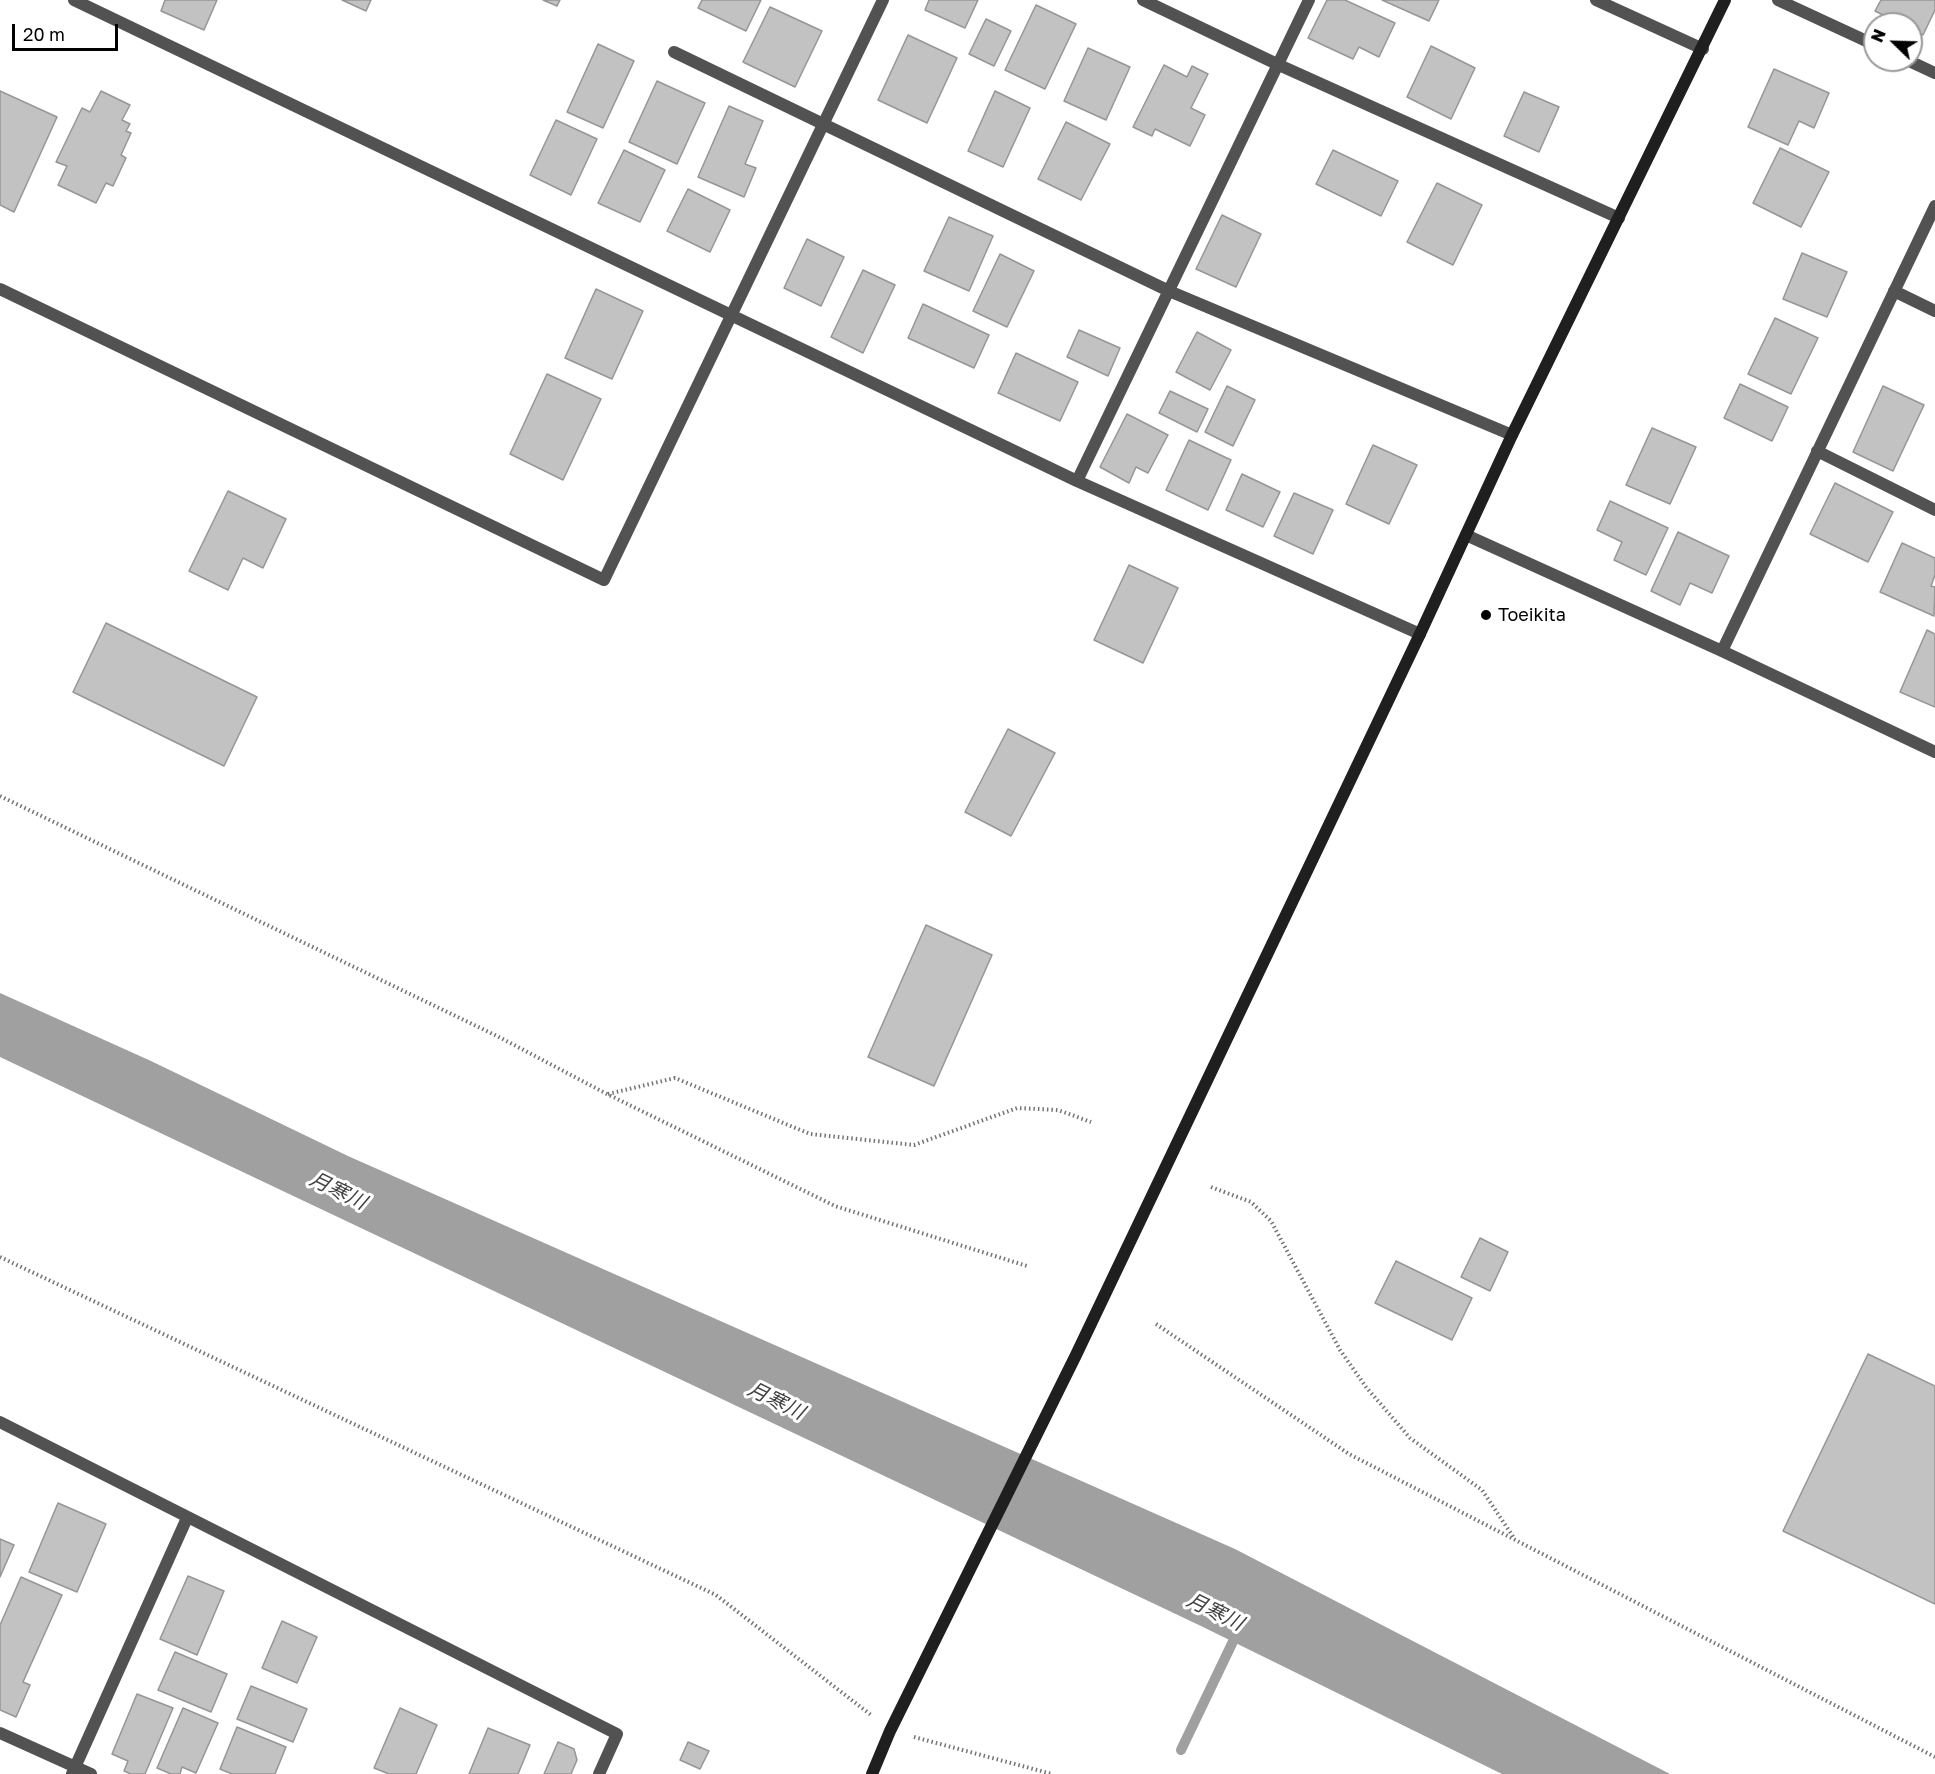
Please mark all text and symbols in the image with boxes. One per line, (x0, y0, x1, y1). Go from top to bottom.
scale bar (15, 12, 122, 50)
north arrow (1863, 12, 1923, 72)
text: 20 m (23, 23, 65, 45)
text: N (1867, 26, 1890, 45)
place label: Toeikita (1498, 604, 1566, 626)
marker: Toeikita (1479, 608, 1493, 622)
water label: 月寒川 (306, 1167, 370, 1215)
water label: 月寒川 (744, 1377, 808, 1425)
water label: 月寒川 (1183, 1588, 1247, 1636)

